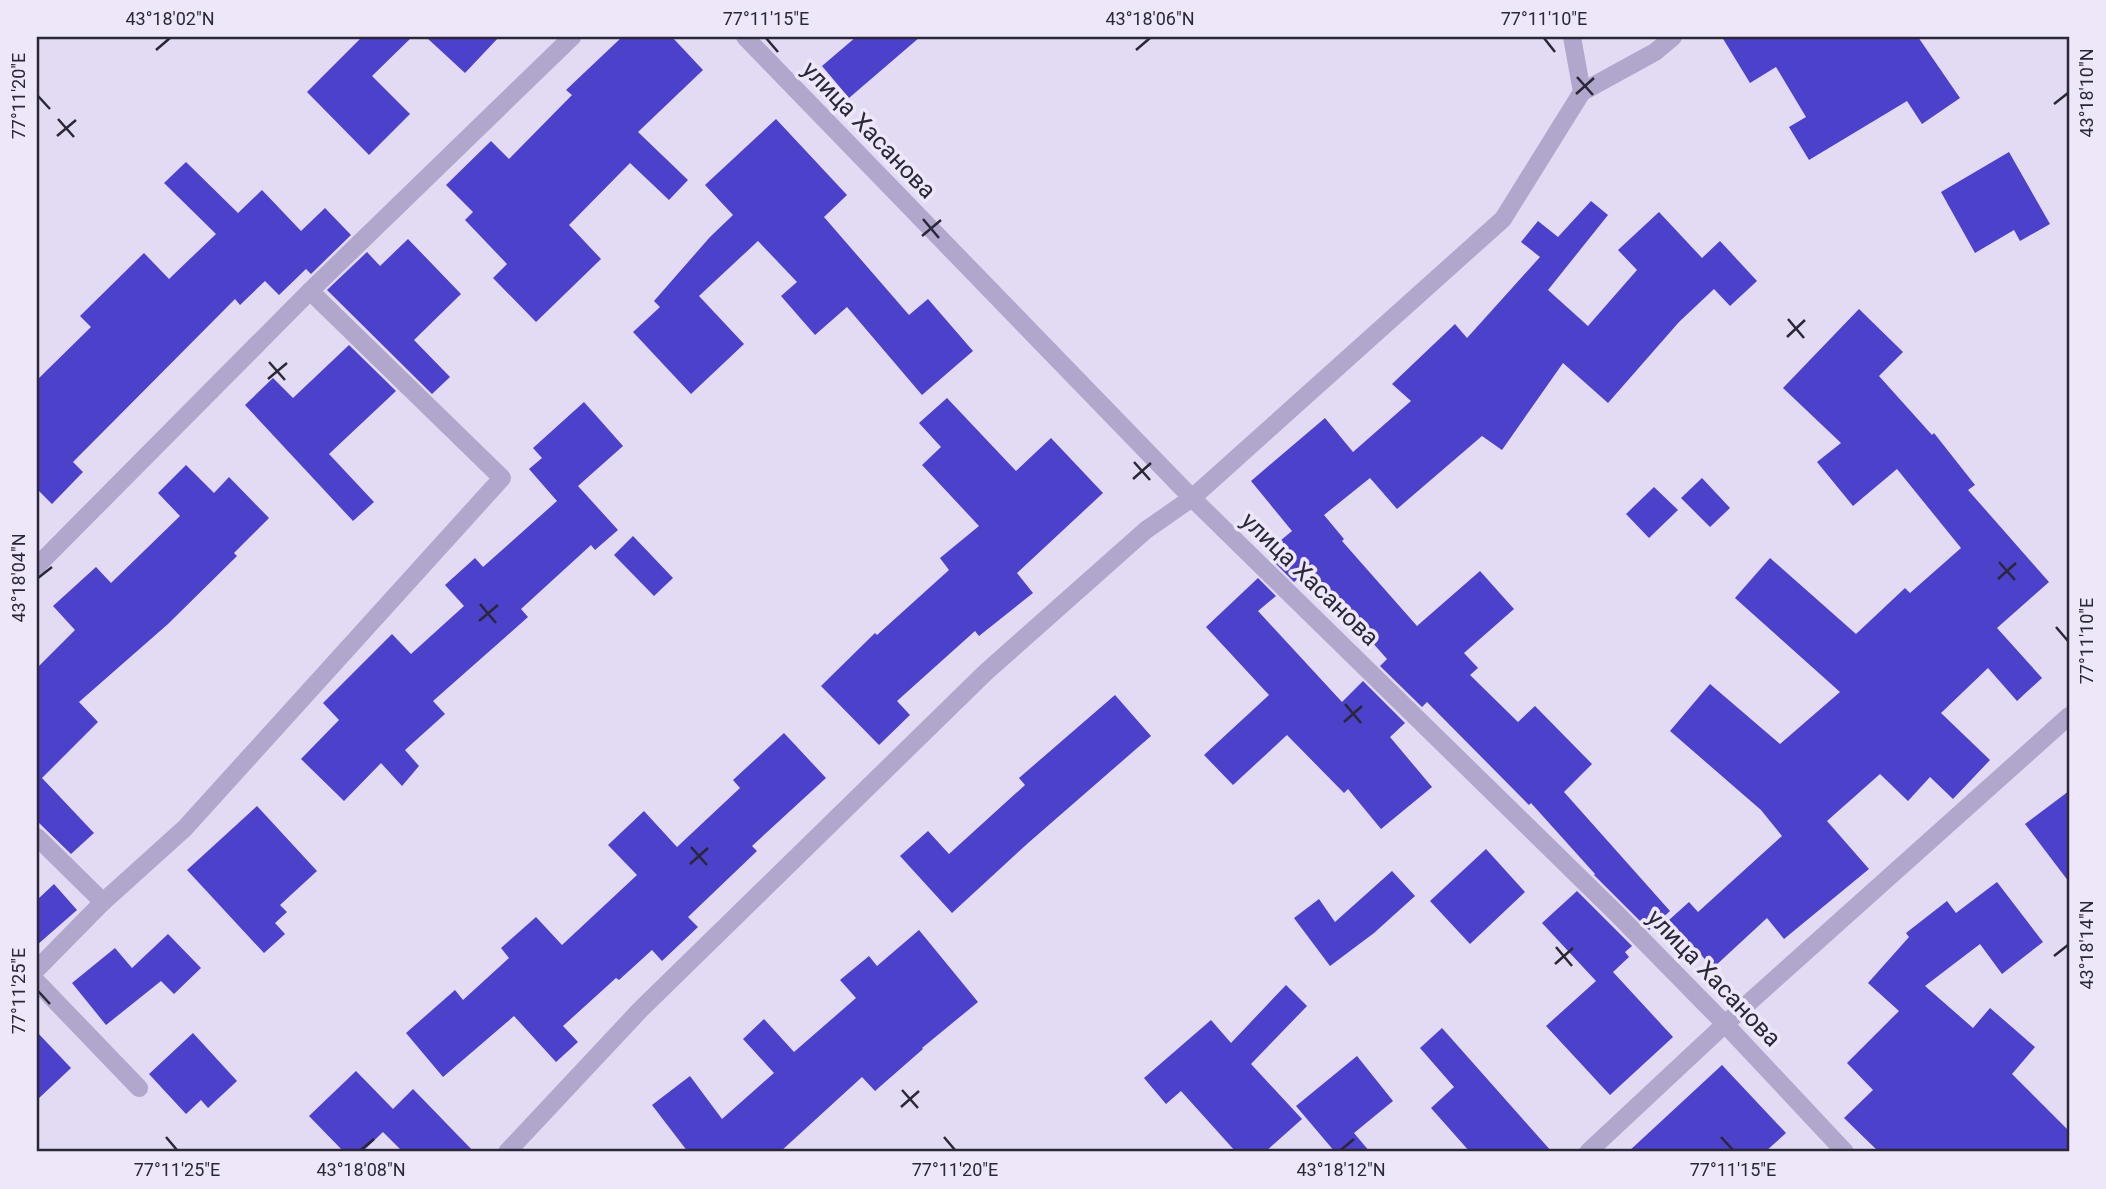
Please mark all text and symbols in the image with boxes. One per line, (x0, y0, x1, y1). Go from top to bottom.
text: 43°18'02"N (125, 8, 215, 29)
text: 77°11'15"E (723, 8, 809, 29)
text: 43°18'06"N (1105, 8, 1195, 29)
text: 77°11'10"E (1501, 8, 1587, 29)
text: 43°18'10"N (2076, 48, 2097, 138)
text: 77°11'20"E (8, 53, 29, 139)
street label: улица Хасанова (796, 56, 942, 204)
street label: улица Хасанова (1236, 506, 1384, 652)
text: 43°18'04"N (8, 533, 29, 623)
text: 77°11'10"E (2076, 598, 2097, 684)
text: 43°18'14"N (2076, 900, 2097, 990)
street label: улица Хасанова (1641, 904, 1787, 1052)
text: 77°11'25"E (8, 948, 29, 1034)
text: 77°11'25"E (134, 1159, 220, 1180)
text: 43°18'08"N (316, 1159, 406, 1180)
text: 77°11'20"E (912, 1159, 998, 1180)
text: 43°18'12"N (1296, 1159, 1386, 1180)
text: 77°11'15"E (1690, 1159, 1776, 1180)

